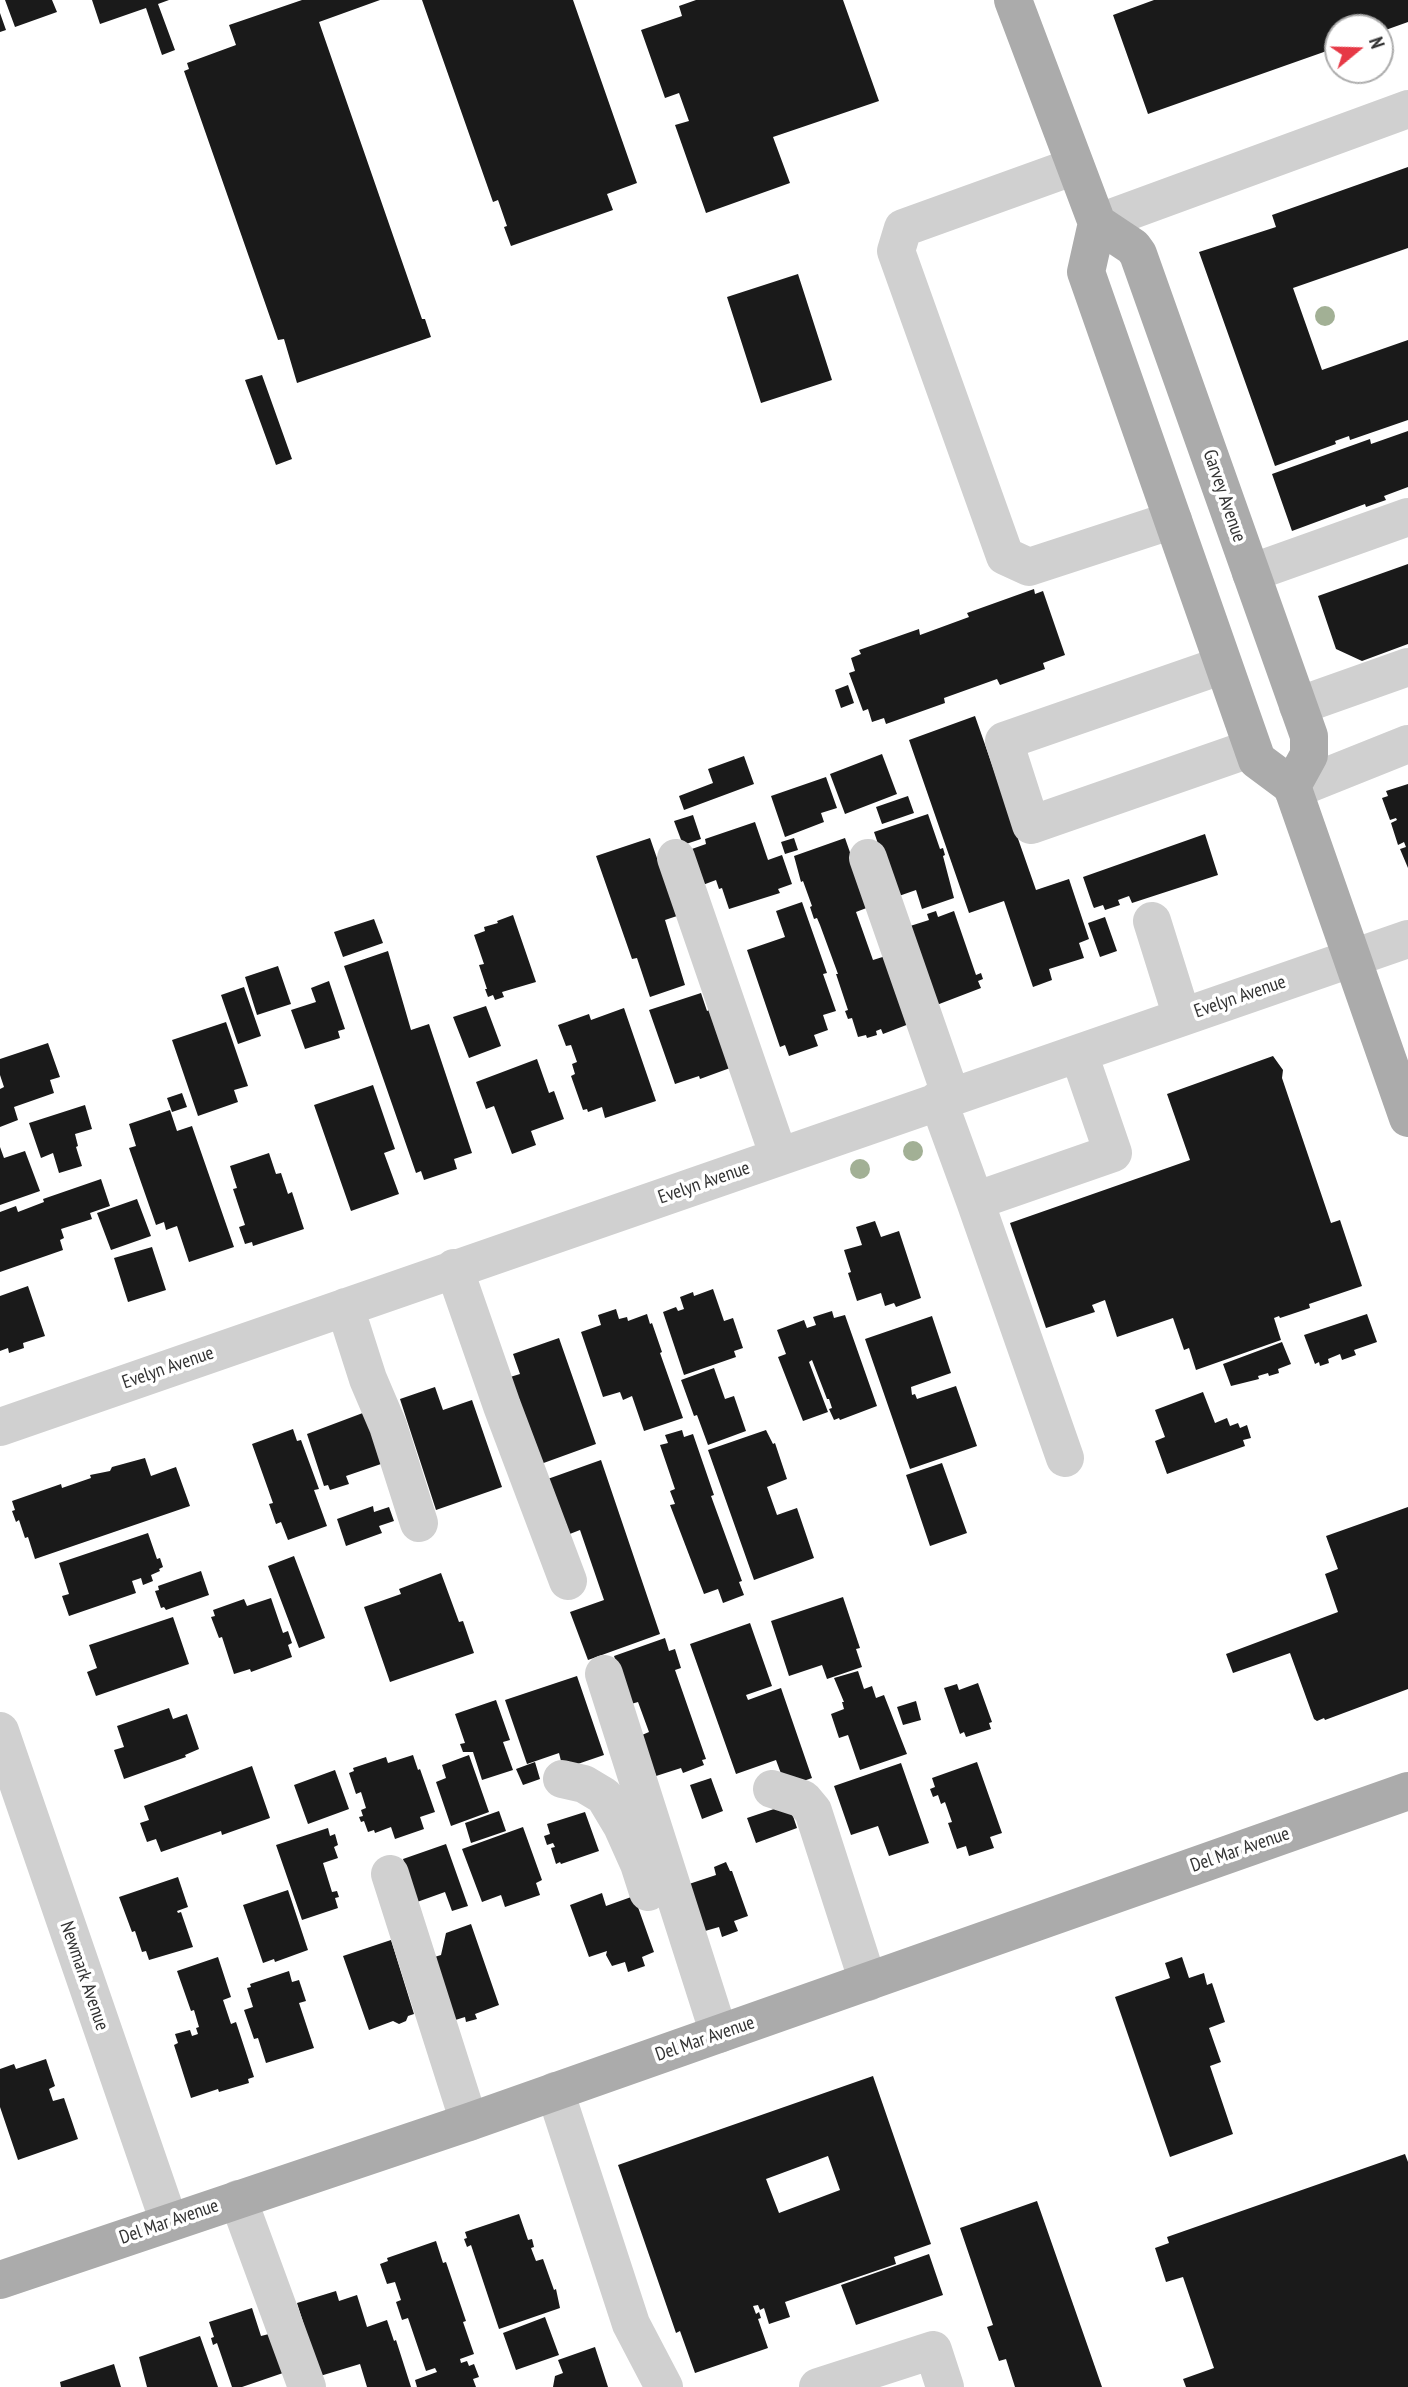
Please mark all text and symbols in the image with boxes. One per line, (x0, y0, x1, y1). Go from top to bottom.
north arrow (1324, 14, 1394, 84)
text: N (1364, 34, 1390, 52)
street label: Garvey Avenue (1198, 447, 1250, 545)
street label: Evelyn Avenue (1191, 971, 1289, 1023)
street label: Evelyn Avenue (655, 1157, 753, 1209)
street label: Evelyn Avenue (119, 1342, 217, 1394)
street label: Del Mar Avenue (1187, 1822, 1293, 1878)
street label: Newmark Avenue (55, 1919, 113, 2033)
street label: Del Mar Avenue (652, 2011, 758, 2067)
street label: Del Mar Avenue (116, 2194, 222, 2250)

